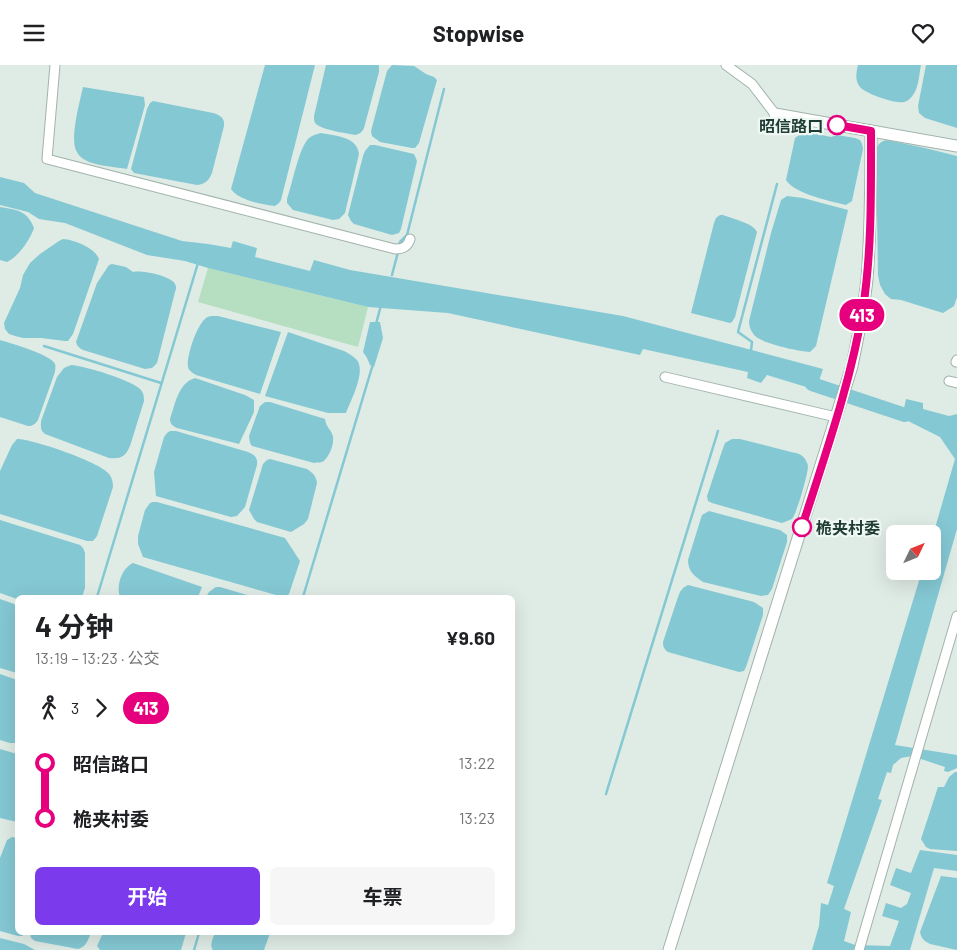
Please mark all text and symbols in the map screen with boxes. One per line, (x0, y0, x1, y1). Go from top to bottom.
icon: menu (20, 19, 48, 47)
icon: heart (909, 19, 937, 47)
text: Stopwise (433, 20, 524, 46)
marker: 昭信路口 (827, 115, 847, 135)
place label: 昭信路口 (759, 116, 823, 135)
line badge: 413 (833, 299, 891, 331)
text: 413 (849, 304, 875, 326)
marker: 桅夹村委 (792, 517, 812, 537)
place label: 桅夹村委 (816, 518, 880, 537)
north arrow (886, 525, 941, 580)
map controls (886, 525, 941, 580)
text: 4 分钟 (35, 609, 114, 643)
text: ¥9.60 (446, 626, 495, 649)
text: 13:19 – 13:23 · 公交 (35, 648, 160, 667)
icon: walk (35, 694, 63, 722)
icon: forward (87, 694, 115, 722)
text: 413 (133, 697, 159, 719)
text: 3 (71, 698, 79, 717)
text: 昭信路口 (73, 752, 149, 775)
text: 13:22 (459, 753, 495, 772)
text: 桅夹村委 (73, 807, 149, 830)
text: 13:23 (459, 808, 495, 827)
button: 开始 (35, 867, 260, 925)
button: 车票 (270, 867, 495, 925)

